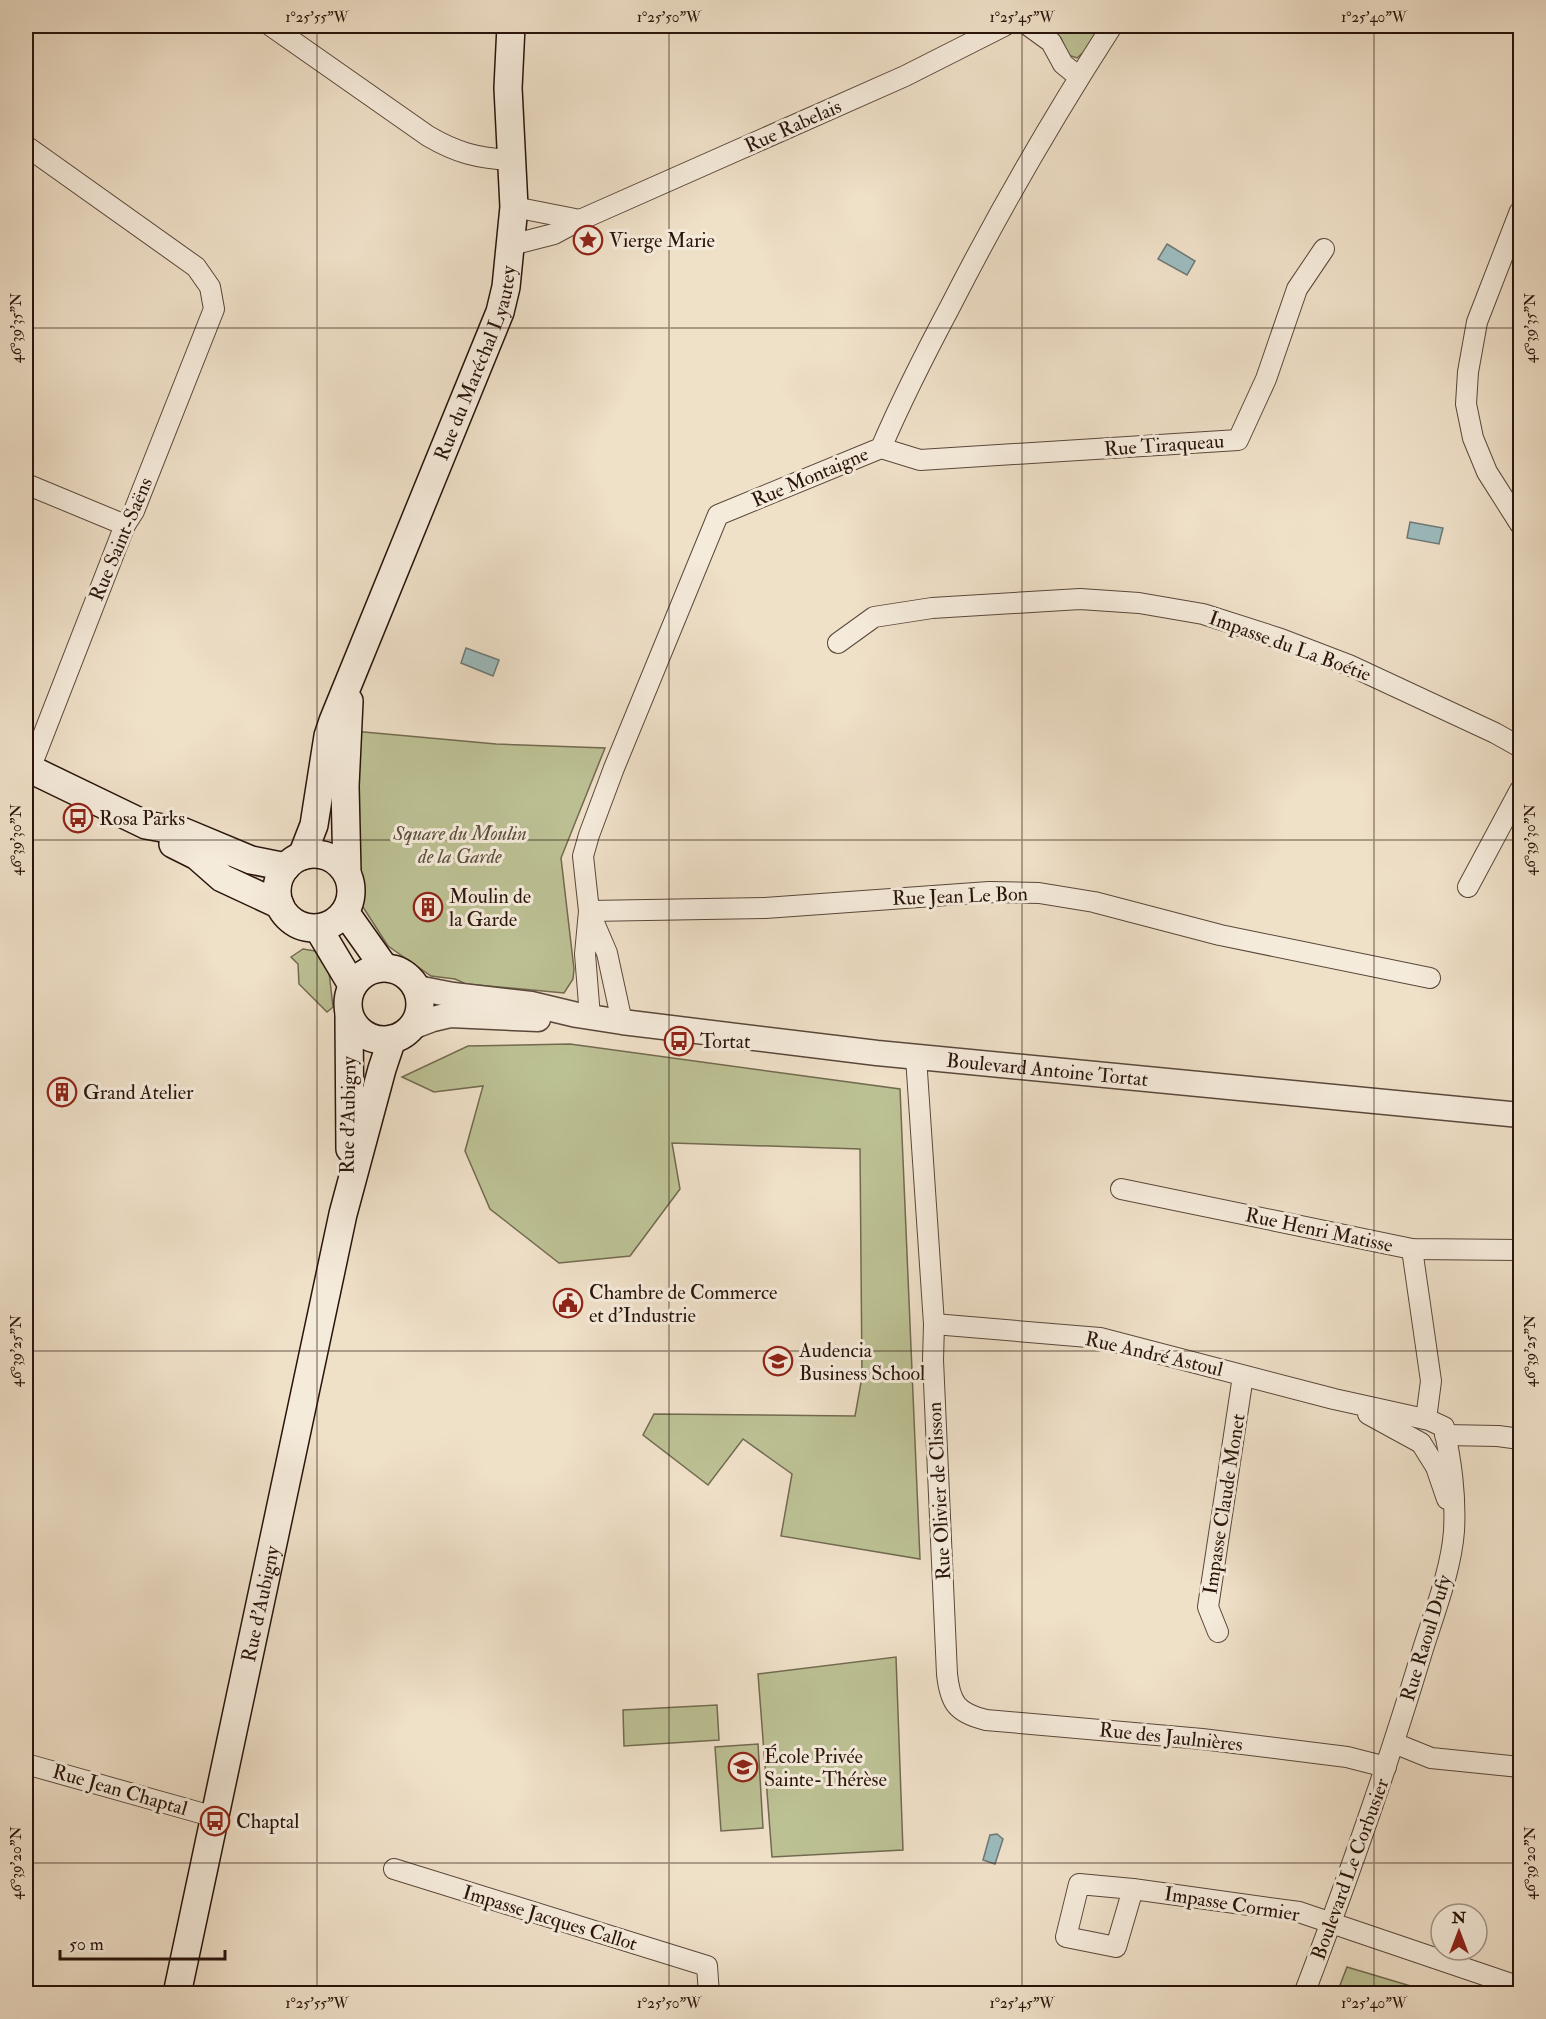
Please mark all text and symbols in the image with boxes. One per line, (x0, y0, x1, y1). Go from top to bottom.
text: 1°25'55"W (285, 8, 350, 27)
text: 1°25'50"W (637, 8, 702, 27)
text: 1°25'45"W (989, 8, 1055, 27)
text: 1°25'40"W (1341, 8, 1408, 27)
street label: Rue Rabelais (741, 94, 845, 158)
place icon: Vierge Marie (572, 224, 604, 256)
place label: Vierge Marie (609, 228, 715, 253)
street label: Rue du Maréchal Lyautey (428, 263, 521, 464)
text: 46°39'35"N (7, 292, 26, 363)
text: 46°39'35"N (1521, 292, 1540, 363)
street label: Rue Tiraqueau (1103, 428, 1225, 462)
street label: Rue Montaigne (748, 441, 872, 513)
street label: Rue Saint-Saëns (84, 473, 158, 605)
street label: Impasse du La Boétie (1205, 605, 1374, 688)
bus stop icon: Rosa Parks (62, 802, 94, 834)
text: 46°39'30"N (7, 804, 26, 876)
text: 46°39'30"N (1521, 804, 1540, 876)
place label: Rosa Parks (99, 806, 185, 831)
park label: Square du Moulin de la Garde (392, 821, 527, 869)
street label: Rue Jean Le Bon (892, 881, 1028, 911)
place label: Moulin de la Garde (449, 884, 531, 932)
building icon: Moulin de la Garde (412, 891, 444, 923)
bus stop icon: Tortat (663, 1025, 695, 1057)
place label: Tortat (700, 1029, 751, 1054)
street label: Boulevard Antoine Tortat (945, 1047, 1150, 1092)
street label: Rue d'Aubigny (334, 1055, 362, 1174)
building icon: Grand Atelier (46, 1076, 78, 1108)
place label: Grand Atelier (83, 1080, 194, 1105)
street label: Rue Henri Matisse (1243, 1202, 1395, 1258)
place label: Chambre de Commerce et d'Industrie (589, 1280, 777, 1328)
public building icon: Chambre de Commerce et d'Industrie (552, 1287, 584, 1319)
text: 46°39'25"N (7, 1314, 26, 1387)
text: 46°39'25"N (1521, 1314, 1540, 1387)
street label: Rue André Astoul (1083, 1326, 1225, 1382)
place label: Audencia Business School (798, 1338, 925, 1386)
school or university icon: Audencia Business School (762, 1345, 794, 1377)
street label: Rue Olivier de Clisson (922, 1401, 956, 1581)
street label: Impasse Claude Monet (1197, 1411, 1252, 1596)
street label: Rue d'Aubigny (236, 1542, 285, 1664)
street label: Rue Raoul Dufy (1395, 1571, 1457, 1704)
street label: Rue des Jaulnières (1098, 1717, 1244, 1757)
place label: École Privée Sainte-Thérèse (764, 1743, 887, 1792)
school or university icon: École Privée Sainte-Thérèse (727, 1751, 759, 1783)
street label: Rue Jean Chaptal (49, 1759, 190, 1822)
street label: Boulevard Le Corbusier (1306, 1774, 1395, 1963)
bus stop icon: Chaptal (199, 1805, 231, 1837)
place label: Chaptal (236, 1809, 299, 1835)
text: 46°39'20"N (7, 1826, 26, 1900)
text: 46°39'20"N (1521, 1826, 1540, 1900)
street label: Impasse Jacques Callot (459, 1880, 641, 1958)
street label: Impasse Cormier (1163, 1881, 1302, 1928)
north arrow (1429, 1902, 1489, 1962)
text: N (1451, 1908, 1467, 1928)
scale bar (60, 1923, 225, 1961)
text: 50 m (69, 1933, 104, 1956)
text: 1°25'55"W (285, 1994, 350, 2013)
text: 1°25'50"W (637, 1994, 702, 2013)
text: 1°25'45"W (989, 1994, 1055, 2013)
text: 1°25'40"W (1341, 1994, 1408, 2013)

